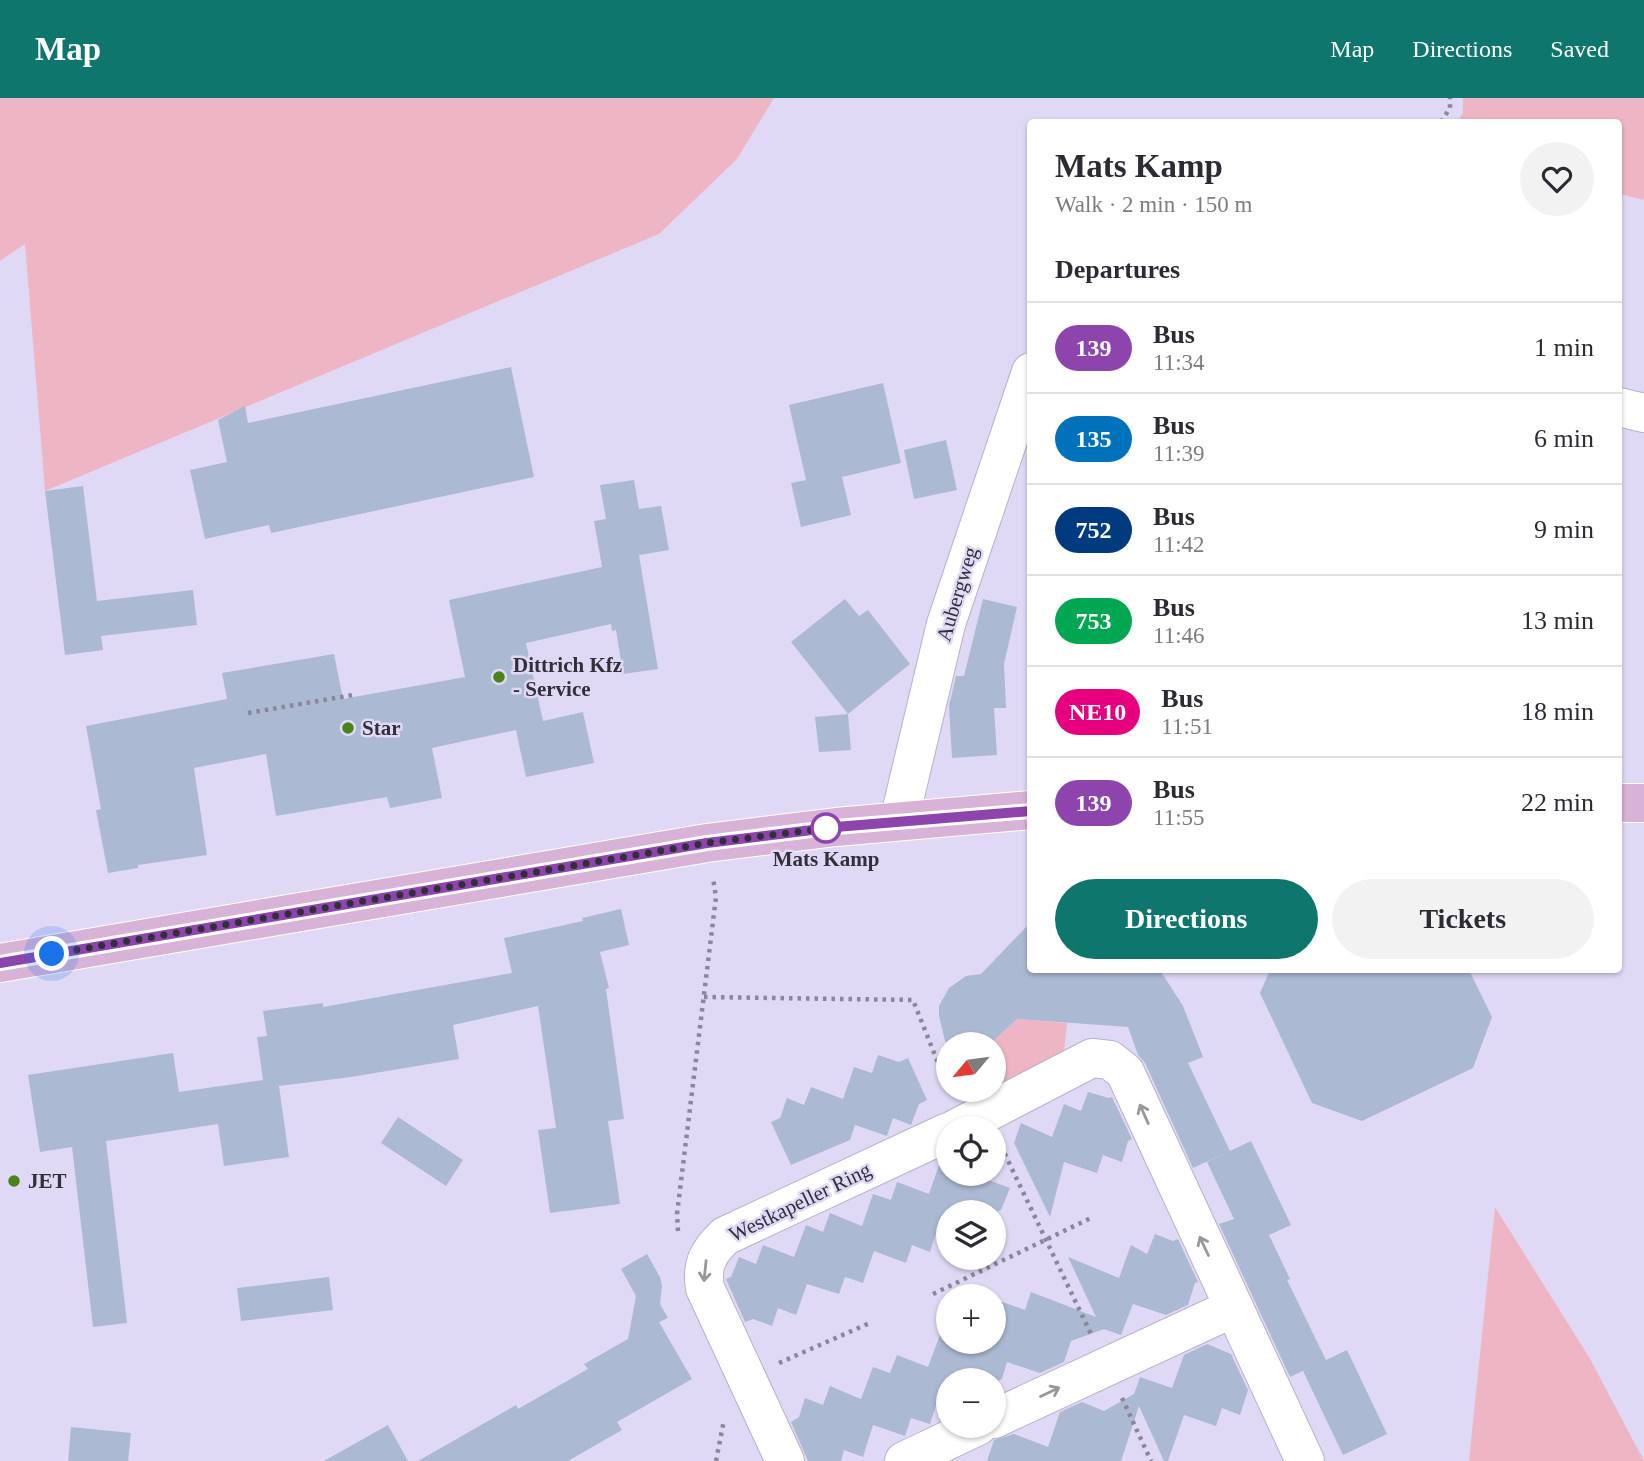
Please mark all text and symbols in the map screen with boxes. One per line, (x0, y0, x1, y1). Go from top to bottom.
text: Map (35, 31, 101, 67)
text: Map (1330, 36, 1374, 62)
text: Directions (1412, 36, 1512, 62)
text: Saved (1550, 36, 1609, 62)
button: heart (1520, 142, 1594, 216)
text: Mats Kamp (1055, 148, 1223, 184)
text: Walk · 2 min · 150 m (1055, 192, 1252, 217)
text: Departures (1055, 255, 1180, 284)
text: Bus (1153, 320, 1195, 349)
text: 1 min (1534, 333, 1594, 362)
text: 139 (1076, 335, 1112, 361)
text: 11:34 (1153, 350, 1205, 375)
text: Bus (1153, 411, 1195, 440)
text: 6 min (1534, 424, 1594, 453)
text: 135 (1076, 426, 1112, 452)
text: 11:39 (1153, 441, 1205, 466)
text: Bus (1153, 502, 1195, 531)
text: 9 min (1534, 515, 1594, 544)
text: 752 (1076, 517, 1112, 543)
text: 11:42 (1153, 532, 1205, 557)
street label: Aubergweg (931, 543, 983, 644)
text: Bus (1153, 593, 1195, 622)
text: 13 min (1521, 606, 1594, 635)
text: 753 (1076, 608, 1112, 634)
text: 11:46 (1153, 623, 1205, 648)
place label: Dittrich Kfz - Service (513, 653, 622, 701)
marker: Dittrich Kfz - Service (491, 669, 507, 685)
text: Bus (1161, 684, 1203, 713)
text: 18 min (1521, 697, 1594, 726)
text: NE10 (1069, 699, 1126, 725)
text: 11:51 (1161, 714, 1213, 739)
place label: Star (362, 716, 401, 740)
marker: Star (340, 720, 356, 736)
text: Bus (1153, 775, 1195, 804)
text: 22 min (1521, 788, 1594, 817)
text: 139 (1076, 790, 1112, 816)
text: 11:55 (1153, 805, 1205, 830)
marker: Mats Kamp (811, 813, 841, 843)
place label: Mats Kamp (773, 847, 879, 871)
button: Directions (1055, 879, 1318, 959)
button: Tickets (1332, 879, 1594, 959)
your location (34, 936, 69, 971)
north arrow (936, 1032, 1006, 1102)
map controls (936, 1032, 1006, 1438)
one-way arrow (1137, 1104, 1150, 1125)
button: locate (936, 1116, 1006, 1186)
street label: Westkapeller Ring (725, 1157, 875, 1247)
place label: JET (28, 1169, 67, 1193)
marker: JET (6, 1173, 22, 1189)
button: layers (936, 1200, 1006, 1270)
one-way arrow (1197, 1236, 1210, 1258)
one-way arrow (698, 1259, 711, 1282)
button: + (936, 1284, 1006, 1354)
button: − (936, 1368, 1006, 1438)
one-way arrow (1039, 1385, 1060, 1399)

